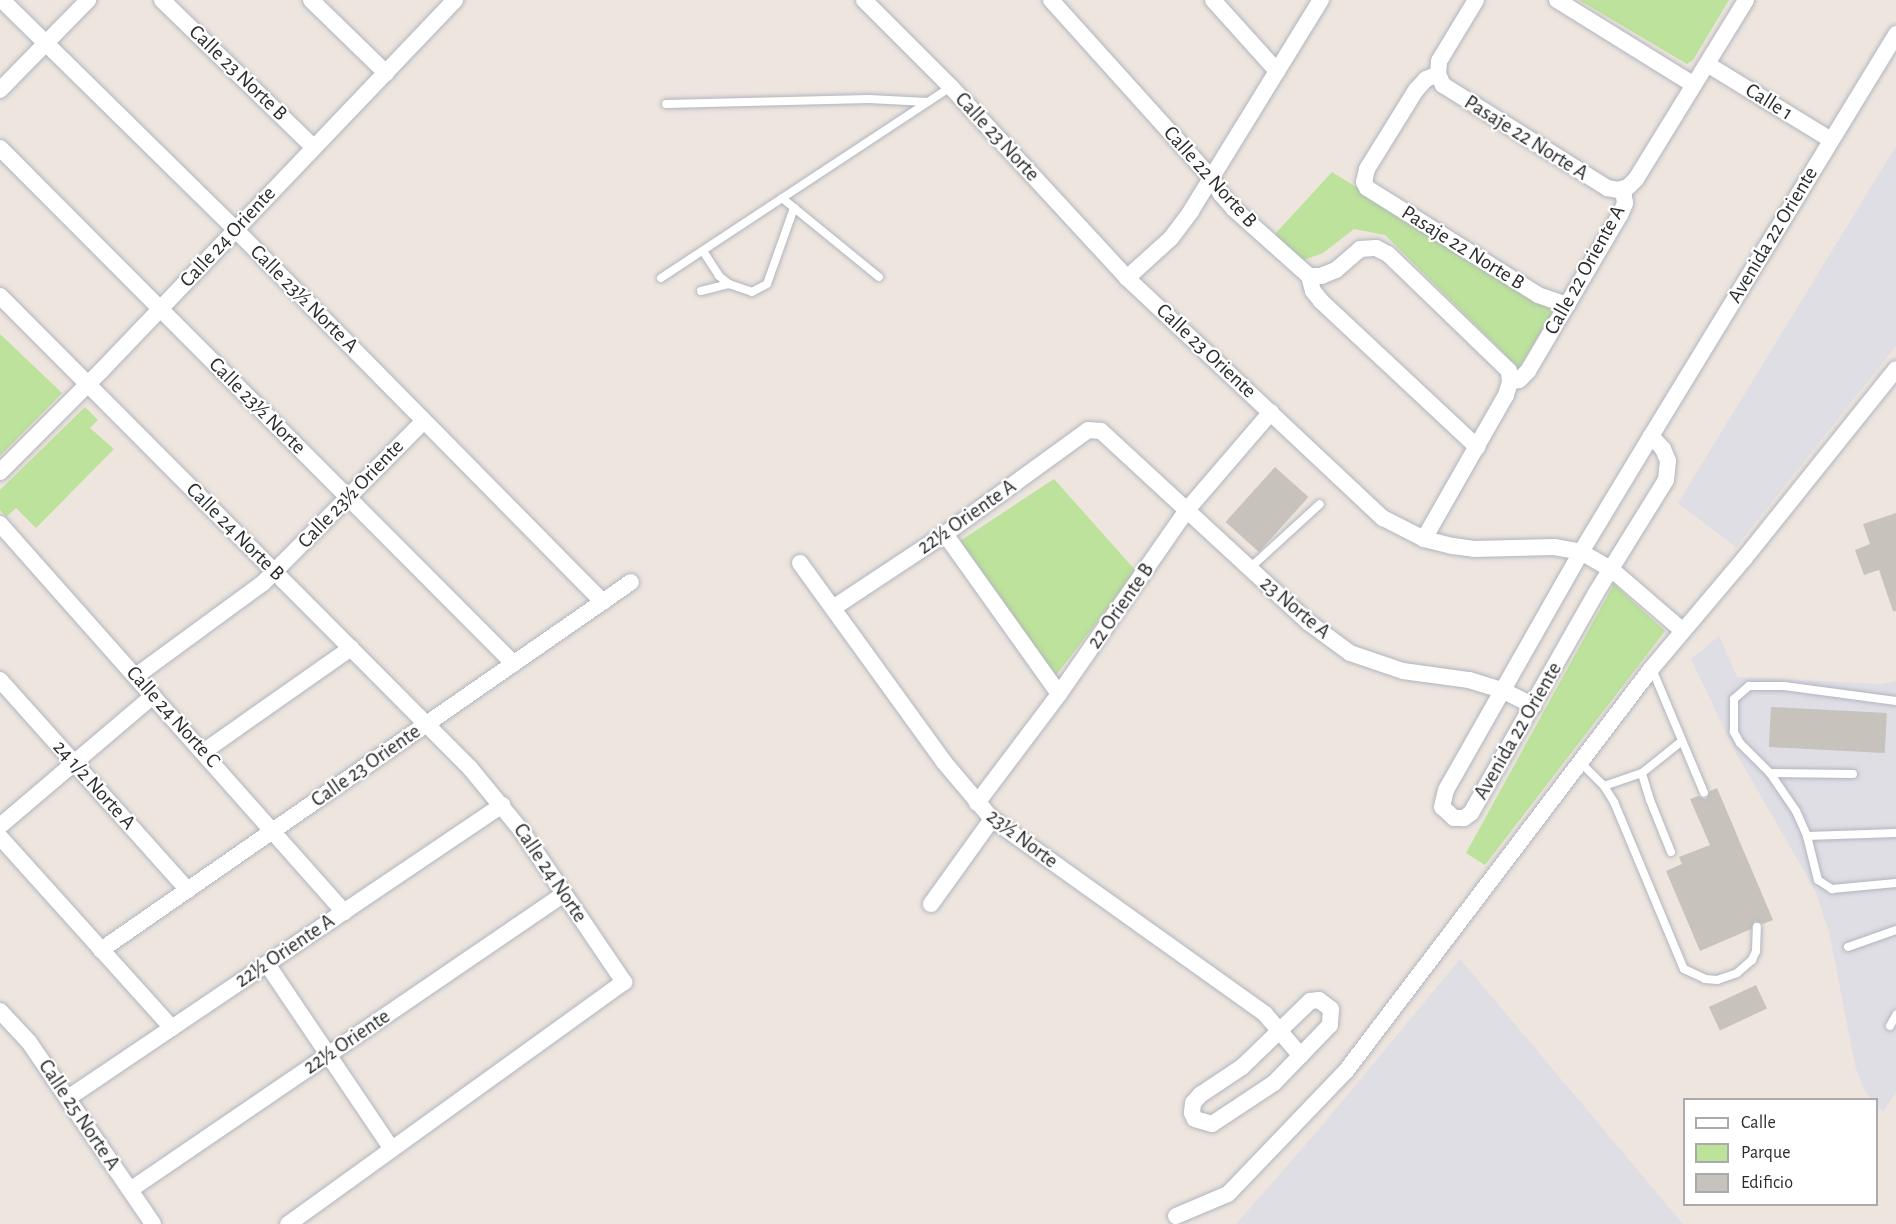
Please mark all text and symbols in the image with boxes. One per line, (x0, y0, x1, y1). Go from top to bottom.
street label: Calle 23 Norte B (183, 20, 293, 126)
street label: Calle 1 (1741, 78, 1797, 126)
street label: Calle 23 Norte (949, 87, 1045, 187)
street label: Pasaje 22 Norte A (1459, 90, 1593, 186)
street label: Calle 22 Norte B (1158, 121, 1262, 233)
street label: Avenida 22 Oriente (1722, 162, 1824, 308)
street label: Calle 24 Oriente (175, 181, 281, 293)
street label: Pasaje 22 Norte B (1397, 200, 1529, 296)
street label: Calle 22 Oriente A (1539, 201, 1631, 339)
street label: Calle 23½ Norte A (245, 240, 363, 358)
street label: Calle 23 Oriente (1151, 298, 1261, 404)
street label: Calle 23½ Norte (203, 352, 311, 460)
street label: Calle 23½ Oriente (293, 434, 409, 554)
street label: 22½ Oriente A (913, 474, 1021, 560)
street label: Calle 24 Norte B (181, 478, 289, 586)
street label: 22 Oriente B (1082, 558, 1160, 654)
street label: 23 Norte A (1255, 571, 1335, 645)
street label: Avenida 22 Oriente (1469, 658, 1567, 804)
street label: Calle 24 Norte C (121, 661, 225, 773)
street label: Calle 23 Oriente (307, 719, 425, 813)
street label: 24 1/2 Norte A (47, 735, 141, 835)
street label: 23½ Norte (981, 804, 1063, 874)
street label: Calle 24 Norte (508, 819, 592, 927)
street label: 22½ Oriente A (231, 909, 339, 993)
street label: 22½ Oriente (299, 1004, 395, 1080)
street label: Calle 25 Norte A (33, 1055, 125, 1175)
legend (1683, 1098, 1878, 1206)
text: Calle (1741, 1114, 1776, 1132)
text: Parque (1741, 1144, 1790, 1162)
text: Edificio (1741, 1174, 1793, 1192)

